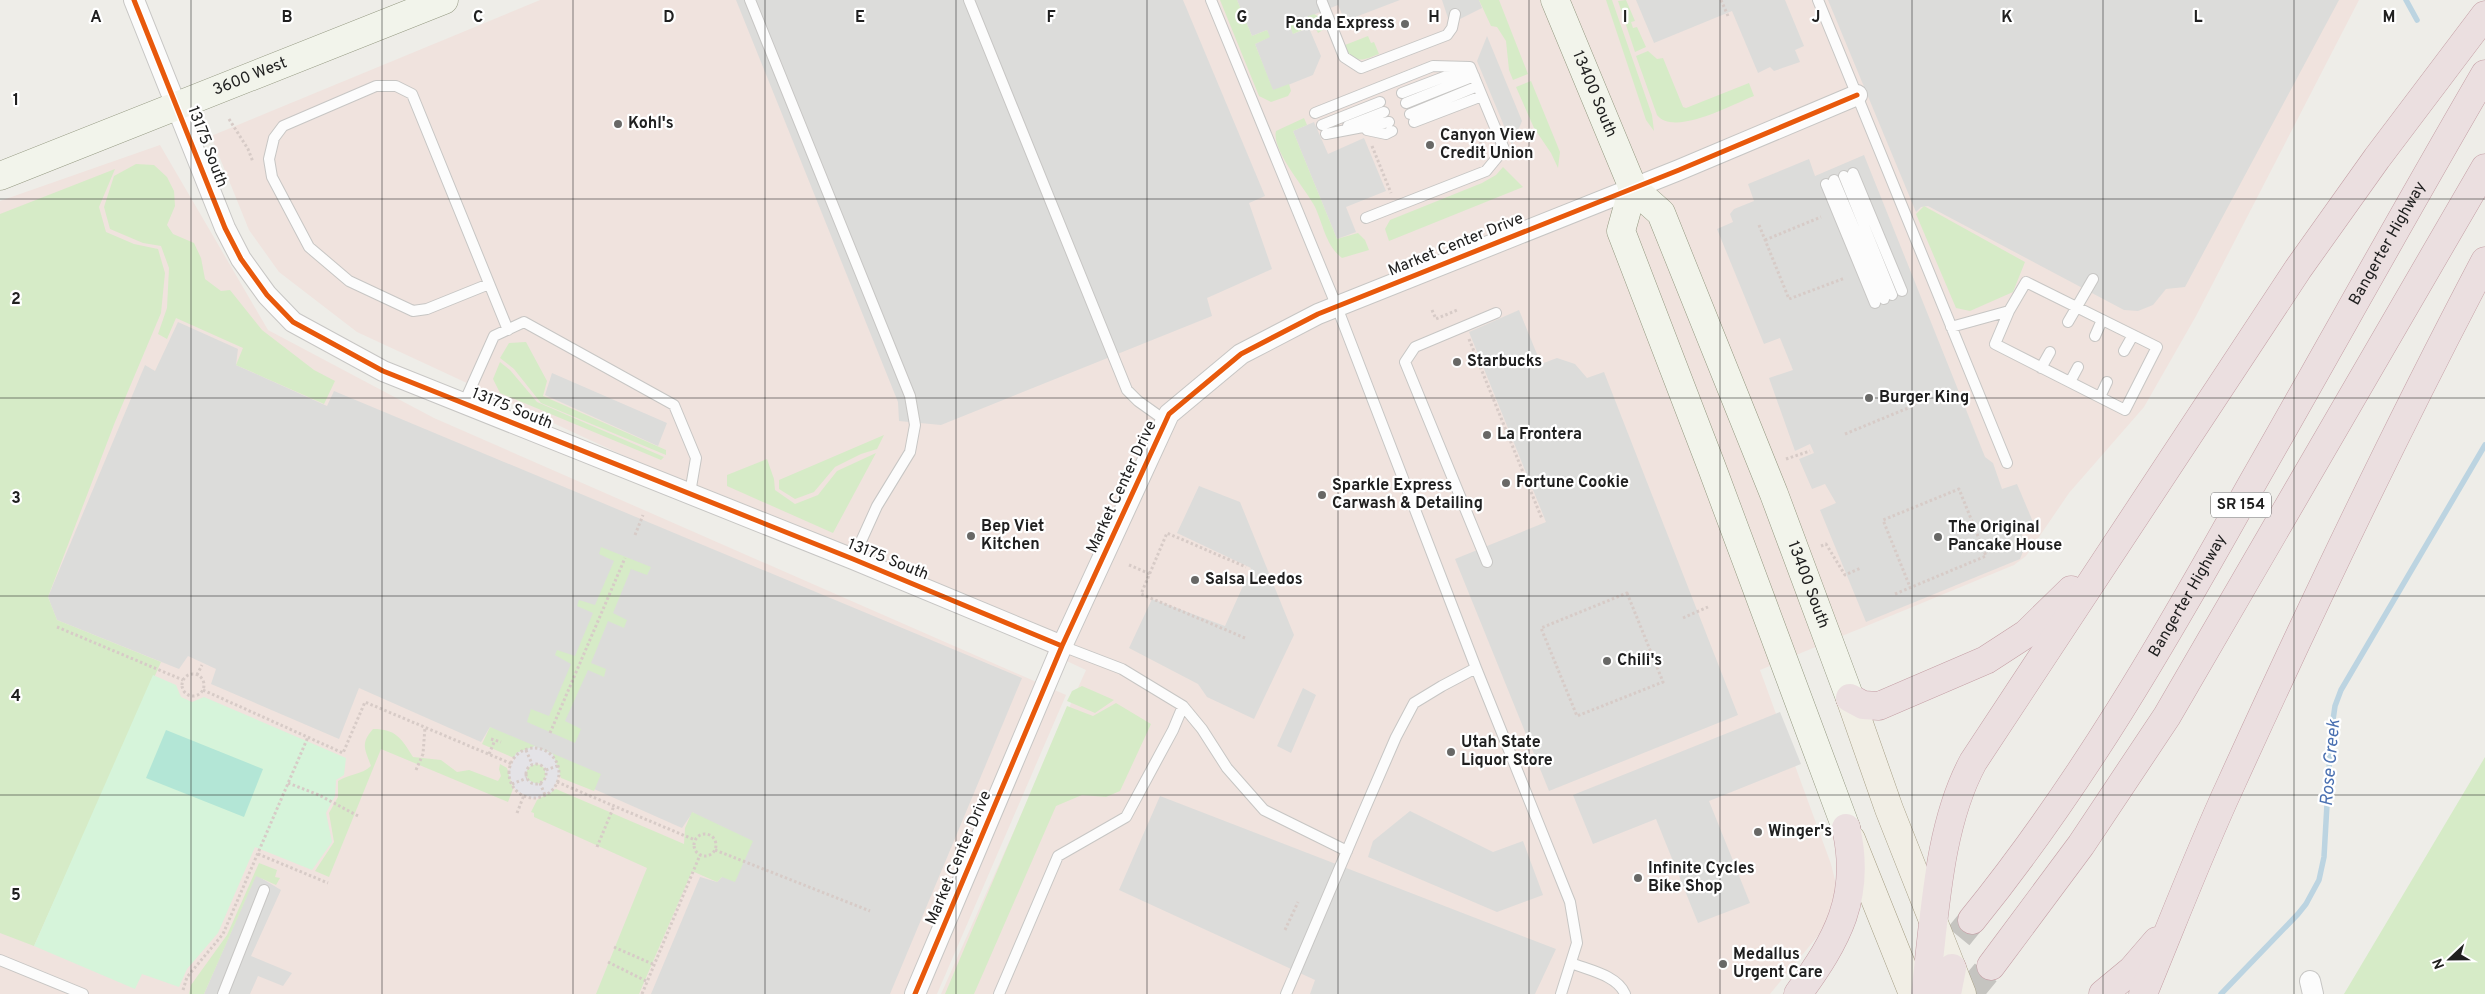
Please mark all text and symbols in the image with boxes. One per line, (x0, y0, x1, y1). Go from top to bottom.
text: A (90, 8, 102, 28)
text: B (281, 8, 293, 28)
text: C (473, 8, 483, 28)
text: D (663, 8, 675, 28)
text: E (855, 8, 865, 28)
text: F (1046, 8, 1056, 28)
text: G (1237, 8, 1247, 28)
text: H (1428, 8, 1440, 28)
text: I (1623, 8, 1627, 28)
text: J (1812, 8, 1820, 28)
text: K (2001, 8, 2013, 28)
text: L (2193, 8, 2203, 28)
text: M (2383, 8, 2395, 28)
place label: Panda Express (1285, 14, 1395, 34)
marker: Panda Express (1399, 18, 1411, 30)
street label: 13400 South (1567, 48, 1621, 140)
street label: 3600 West (210, 53, 290, 101)
text: 1 (13, 91, 19, 111)
street label: 13175 South (182, 104, 232, 190)
place label: Kohl's (628, 114, 674, 134)
marker: Kohl's (612, 118, 624, 130)
place label: Canyon View Credit Union (1440, 126, 1535, 164)
marker: Canyon View Credit Union (1424, 139, 1436, 151)
street label: Bangerter Highway (2345, 178, 2431, 309)
street label: Market Center Drive (1386, 209, 1526, 281)
text: 2 (11, 290, 21, 310)
place label: Starbucks (1467, 352, 1542, 372)
marker: Starbucks (1451, 356, 1463, 368)
street label: 13175 South (469, 384, 555, 434)
place label: Burger King (1879, 388, 1969, 408)
marker: Burger King (1863, 392, 1875, 404)
street label: Market Center Drive (1083, 418, 1161, 556)
place label: La Frontera (1497, 425, 1582, 445)
marker: La Frontera (1481, 429, 1493, 441)
place label: Fortune Cookie (1516, 473, 1629, 493)
place label: Sparkle Express Carwash & Detailing (1332, 476, 1483, 514)
marker: Fortune Cookie (1500, 477, 1512, 489)
text: 3 (11, 489, 21, 509)
marker: Sparkle Express Carwash & Detailing (1316, 489, 1328, 501)
road number: SR 154 (2211, 492, 2271, 518)
place label: Bep Viet Kitchen (981, 517, 1044, 555)
place label: The Original Pancake House (1948, 518, 2062, 556)
marker: Bep Viet Kitchen (965, 530, 977, 542)
marker: The Original Pancake House (1932, 531, 1944, 543)
street label: Bangerter Highway (2145, 531, 2232, 661)
street label: 13175 South (845, 535, 931, 585)
street label: 13400 South (1782, 538, 1833, 631)
place label: Salsa Leedos (1205, 570, 1303, 590)
marker: Salsa Leedos (1189, 574, 1201, 586)
place label: Chili's (1617, 651, 1662, 671)
marker: Chili's (1601, 655, 1613, 667)
text: 4 (11, 687, 21, 707)
water label: Rose Creek (2316, 718, 2346, 807)
place label: Utah State Liquor Store (1461, 733, 1553, 771)
marker: Utah State Liquor Store (1445, 746, 1457, 758)
street label: Market Center Drive (922, 788, 996, 928)
place label: Winger's (1768, 822, 1832, 842)
marker: Winger's (1752, 826, 1764, 838)
place label: Infinite Cycles Bike Shop (1648, 859, 1755, 897)
marker: Infinite Cycles Bike Shop (1632, 872, 1644, 884)
text: 5 (11, 886, 21, 906)
north arrow (2425, 934, 2475, 984)
place label: Medallus Urgent Care (1733, 945, 1823, 983)
text: N (2430, 955, 2449, 971)
marker: Medallus Urgent Care (1717, 958, 1729, 970)

